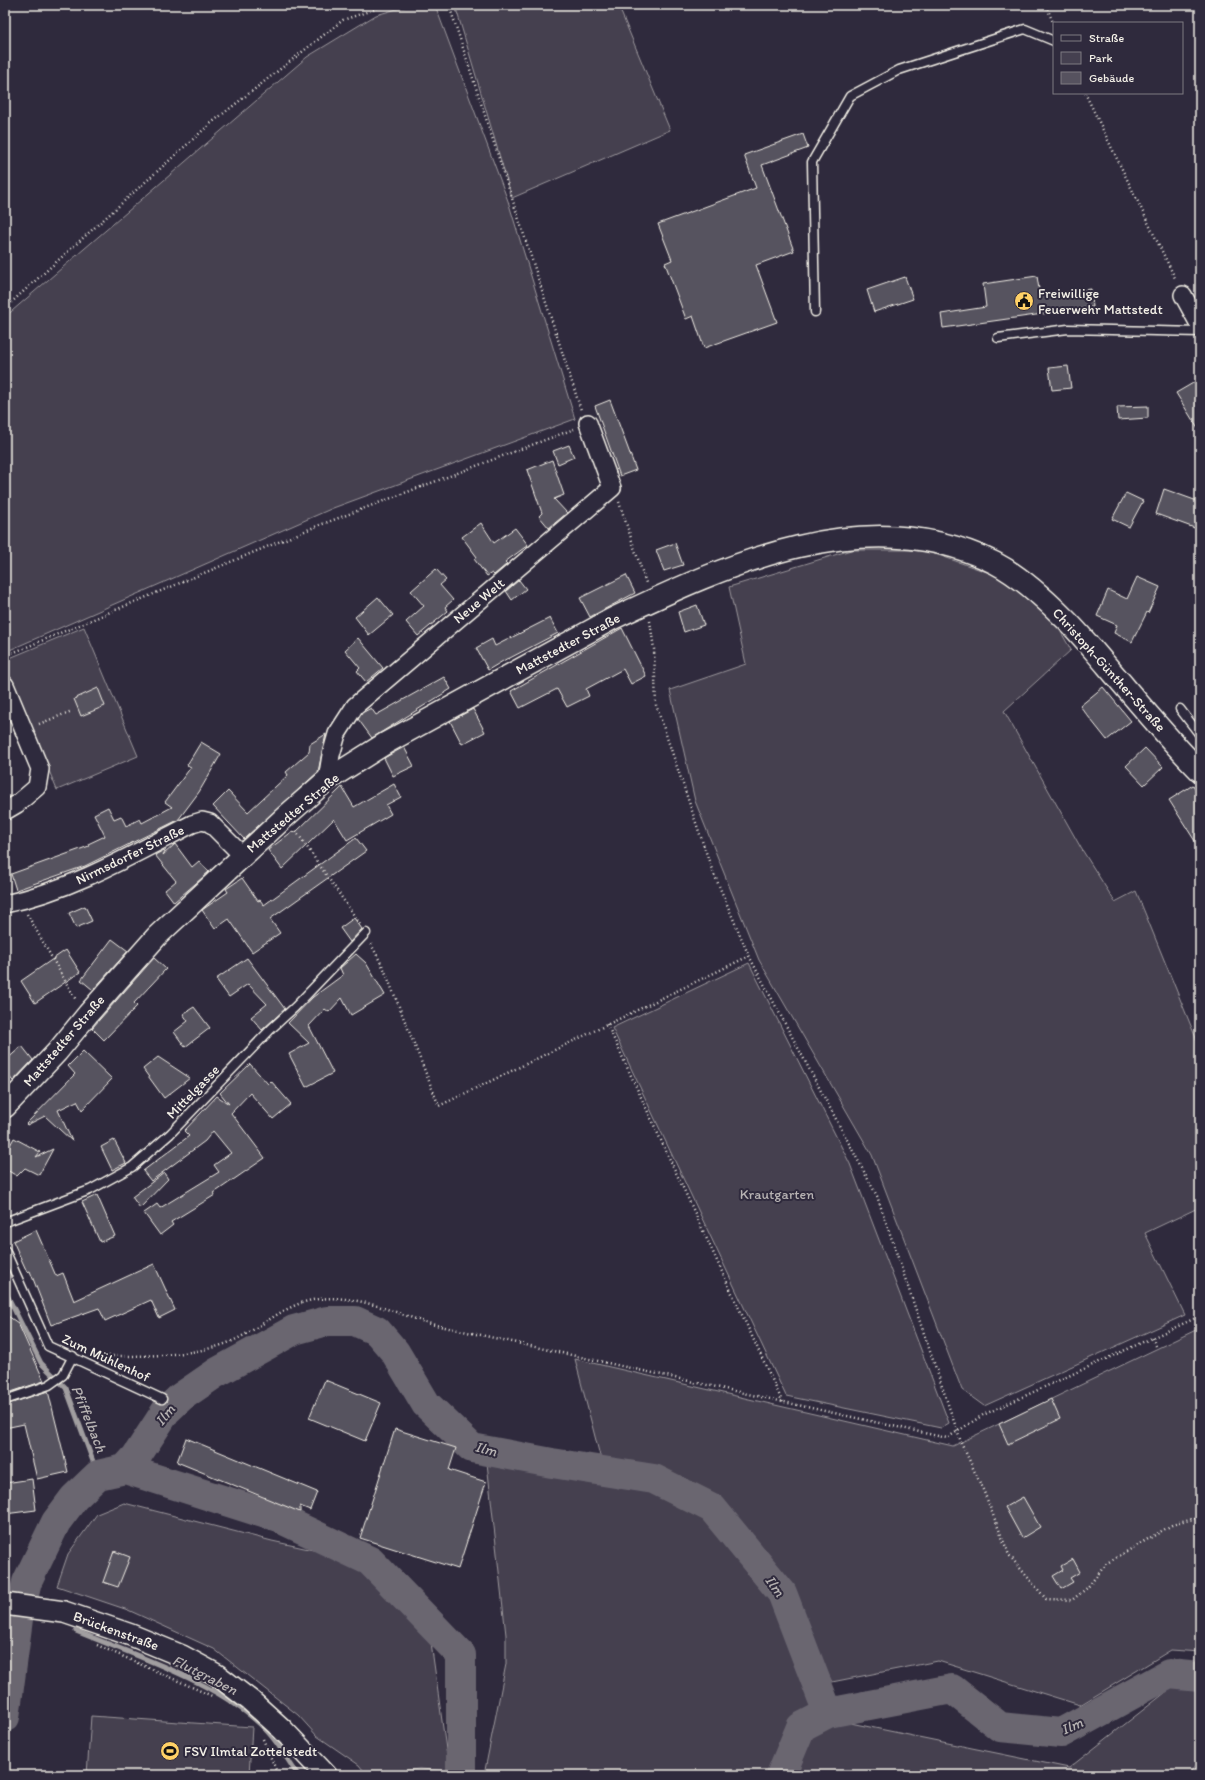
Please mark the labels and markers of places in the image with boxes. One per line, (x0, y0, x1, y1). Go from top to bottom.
place label: Freiwillige Feuerwehr Mattstedt (1038, 285, 1163, 318)
public building icon: Freiwillige Feuerwehr Mattstedt (1013, 290, 1035, 312)
sports icon: FSV Ilmtal Zottelstedt (159, 1740, 181, 1762)
place label: FSV Ilmtal Zottelstedt (184, 1743, 317, 1760)

